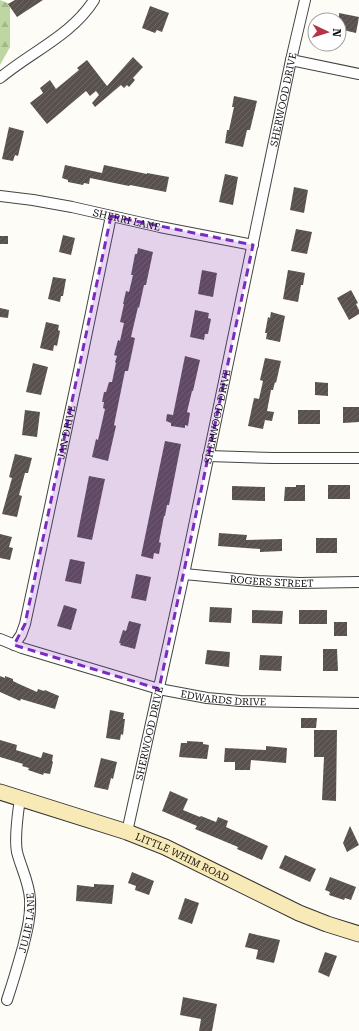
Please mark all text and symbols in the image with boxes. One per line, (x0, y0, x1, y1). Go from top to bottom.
north arrow (307, 12, 347, 52)
text: N (330, 28, 343, 38)
street label: SHERWOOD DRIVE (268, 51, 299, 148)
street label: SHERRI LANE (92, 207, 161, 233)
street label: SHERWOOD DRIVE (202, 369, 232, 465)
street label: JAN DRIVE (55, 404, 77, 460)
street label: ROGERS STREET (229, 573, 314, 589)
street label: SHERWOOD DRIVE (134, 685, 165, 781)
street label: EDWARDS DRIVE (180, 688, 266, 707)
street label: LITTLE WHIM ROAD (134, 831, 231, 884)
street label: JULIE LANE (17, 892, 36, 954)

